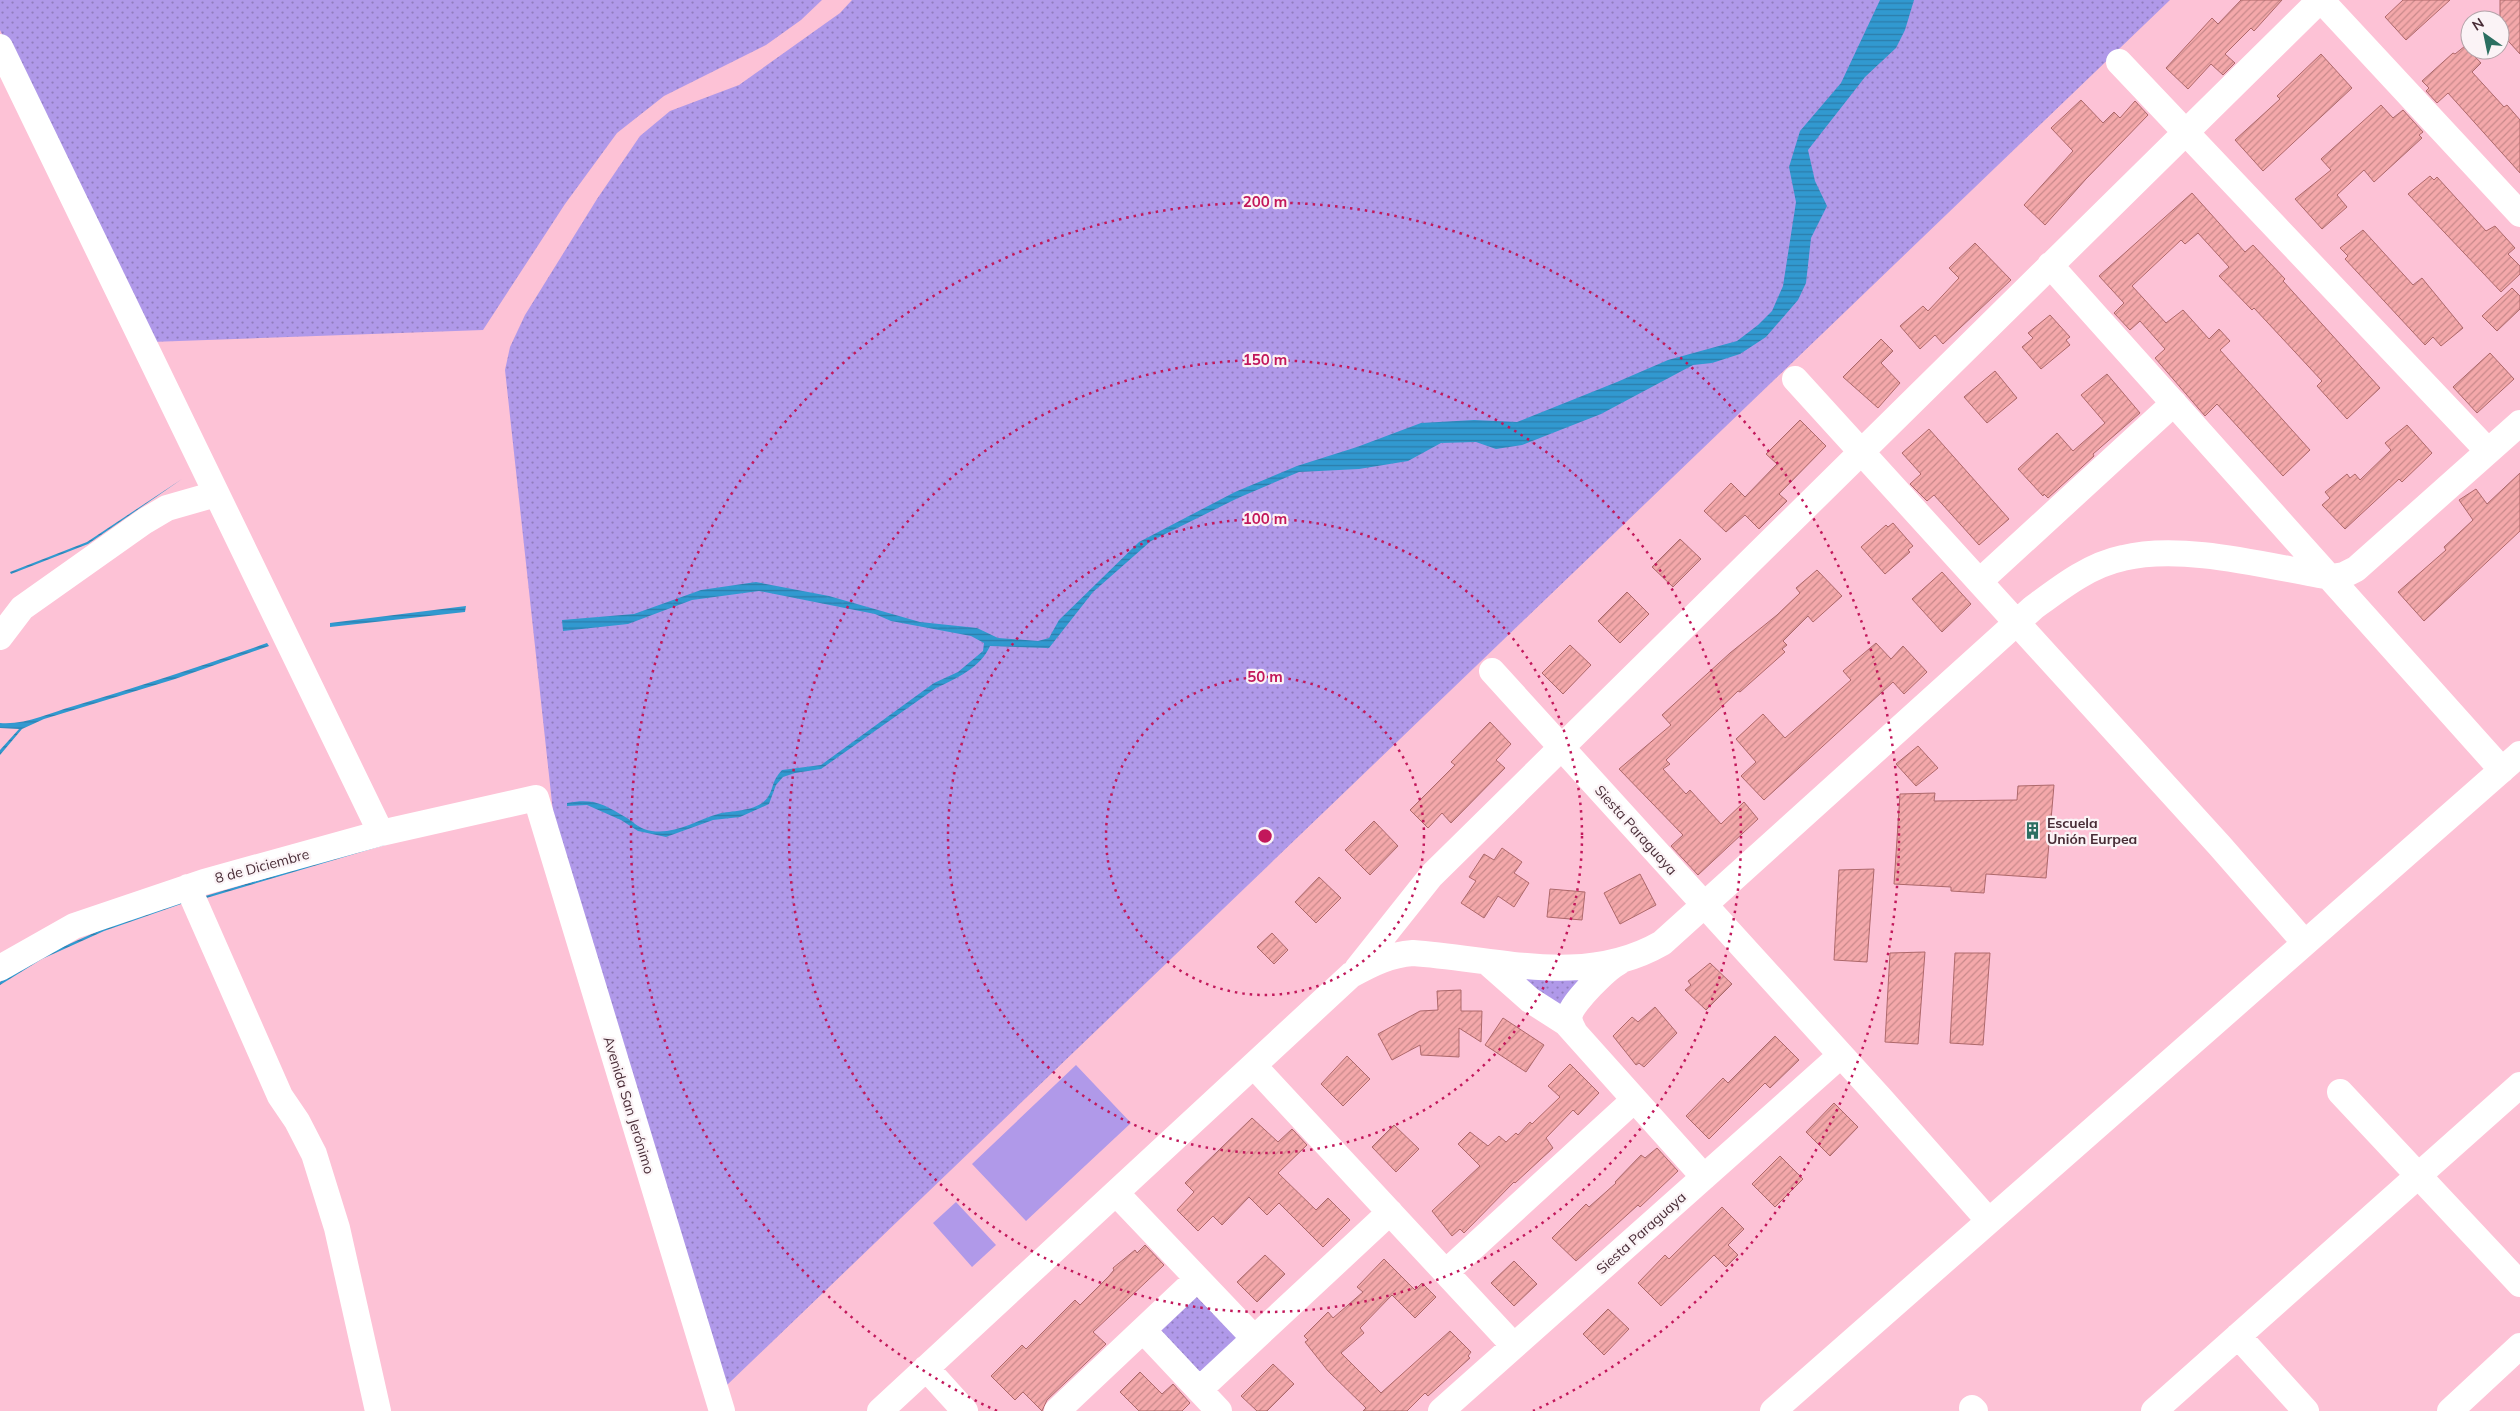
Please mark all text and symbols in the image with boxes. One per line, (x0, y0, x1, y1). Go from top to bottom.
north arrow (2460, 10, 2510, 60)
text: N (2469, 14, 2487, 35)
text: 200 m (1243, 192, 1287, 211)
text: 150 m (1243, 350, 1287, 369)
text: 100 m (1243, 509, 1287, 528)
text: 50 m (1247, 667, 1283, 686)
street label: Siesta Paraguaya (1591, 781, 1681, 879)
place label: Escuela Unión Eurpea (2047, 814, 2137, 848)
building icon: Escuela Unión Eurpea (2023, 821, 2043, 841)
centre of rings (1256, 827, 1274, 845)
street label: 8 de Diciembre (213, 845, 311, 887)
street label: Avenida San Jerónimo (600, 1034, 658, 1176)
street label: Siesta Paraguaya (1592, 1188, 1690, 1278)

